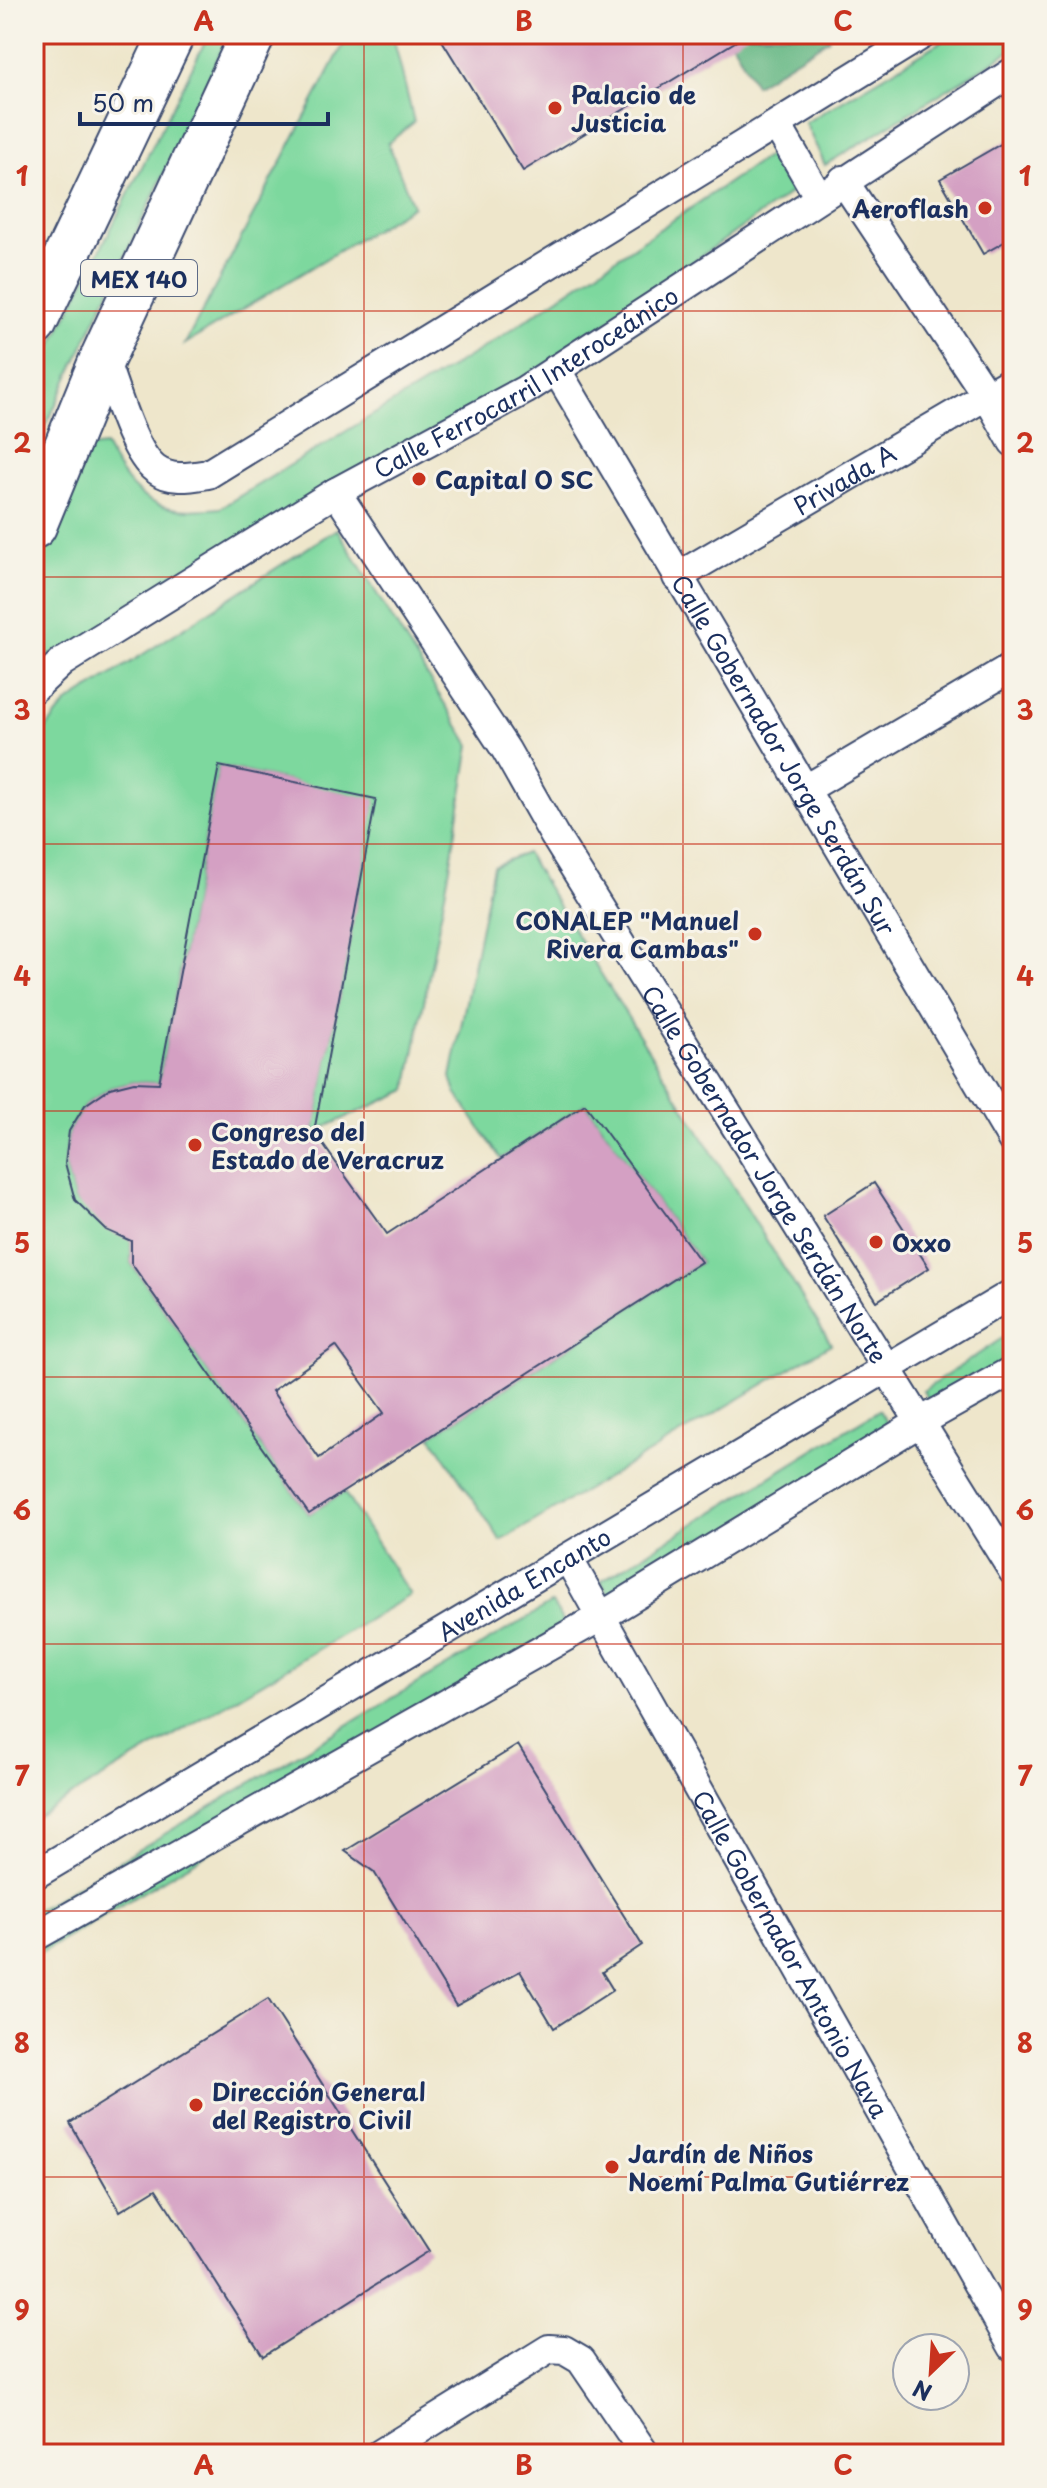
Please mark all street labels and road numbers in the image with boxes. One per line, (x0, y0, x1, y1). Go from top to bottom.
road number: MEX 140 (81, 260, 197, 296)
street label: Calle Ferrocarril Interoceánico (367, 277, 685, 487)
street label: Privada A (786, 435, 902, 523)
street label: Calle Gobernador Jorge Serdán Sur (663, 567, 905, 942)
street label: Calle Gobernador Jorge Serdán Norte (634, 978, 897, 1370)
street label: Avenida Encanto (431, 1518, 617, 1649)
street label: Calle Gobernador Antonio Nava (684, 1783, 898, 2124)

